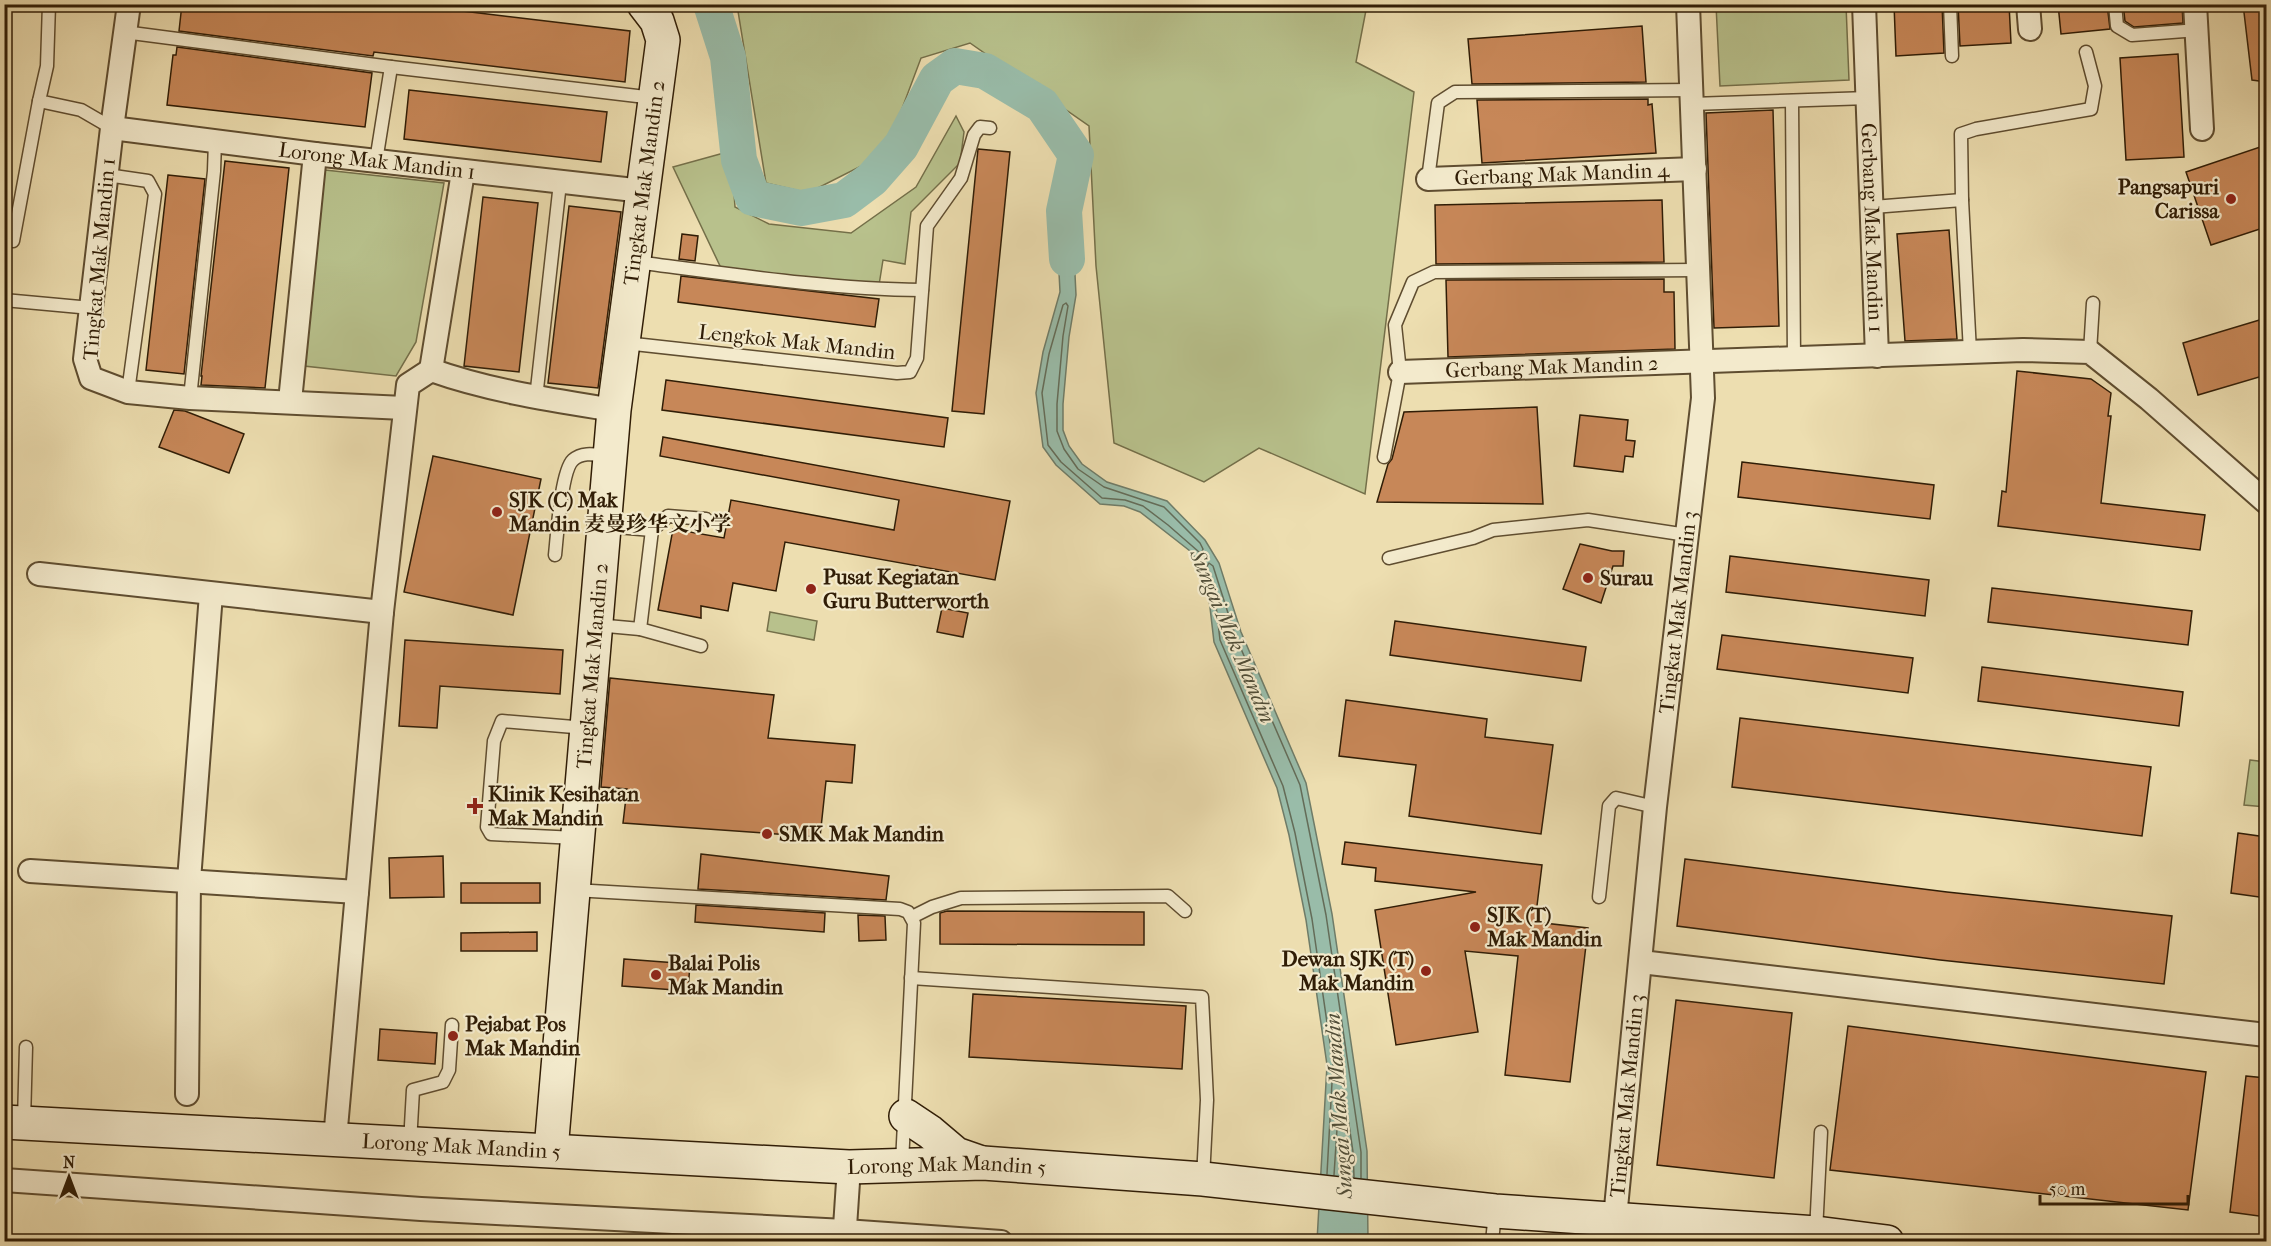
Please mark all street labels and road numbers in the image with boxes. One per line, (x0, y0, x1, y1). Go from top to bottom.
street label: Tingkat Mak Mandin 2 (619, 79, 670, 287)
street label: Gerbang Mak Mandin 1 (1856, 122, 1888, 333)
street label: Lorong Mak Mandin 1 (277, 137, 477, 184)
street label: Tingkat Mak Mandin 1 (78, 157, 120, 361)
street label: Gerbang Mak Mandin 4 (1454, 158, 1670, 190)
street label: Lengkok Mak Mandin (697, 320, 897, 364)
street label: Gerbang Mak Mandin 2 (1445, 351, 1659, 382)
street label: Tingkat Mak Mandin 3 (1654, 509, 1702, 715)
street label: Tingkat Mak Mandin 2 (572, 562, 613, 770)
street label: Tingkat Mak Mandin 3 (1605, 993, 1649, 1198)
street label: Lorong Mak Mandin 5 (361, 1129, 562, 1164)
street label: Lorong Mak Mandin 5 (847, 1151, 1047, 1180)

